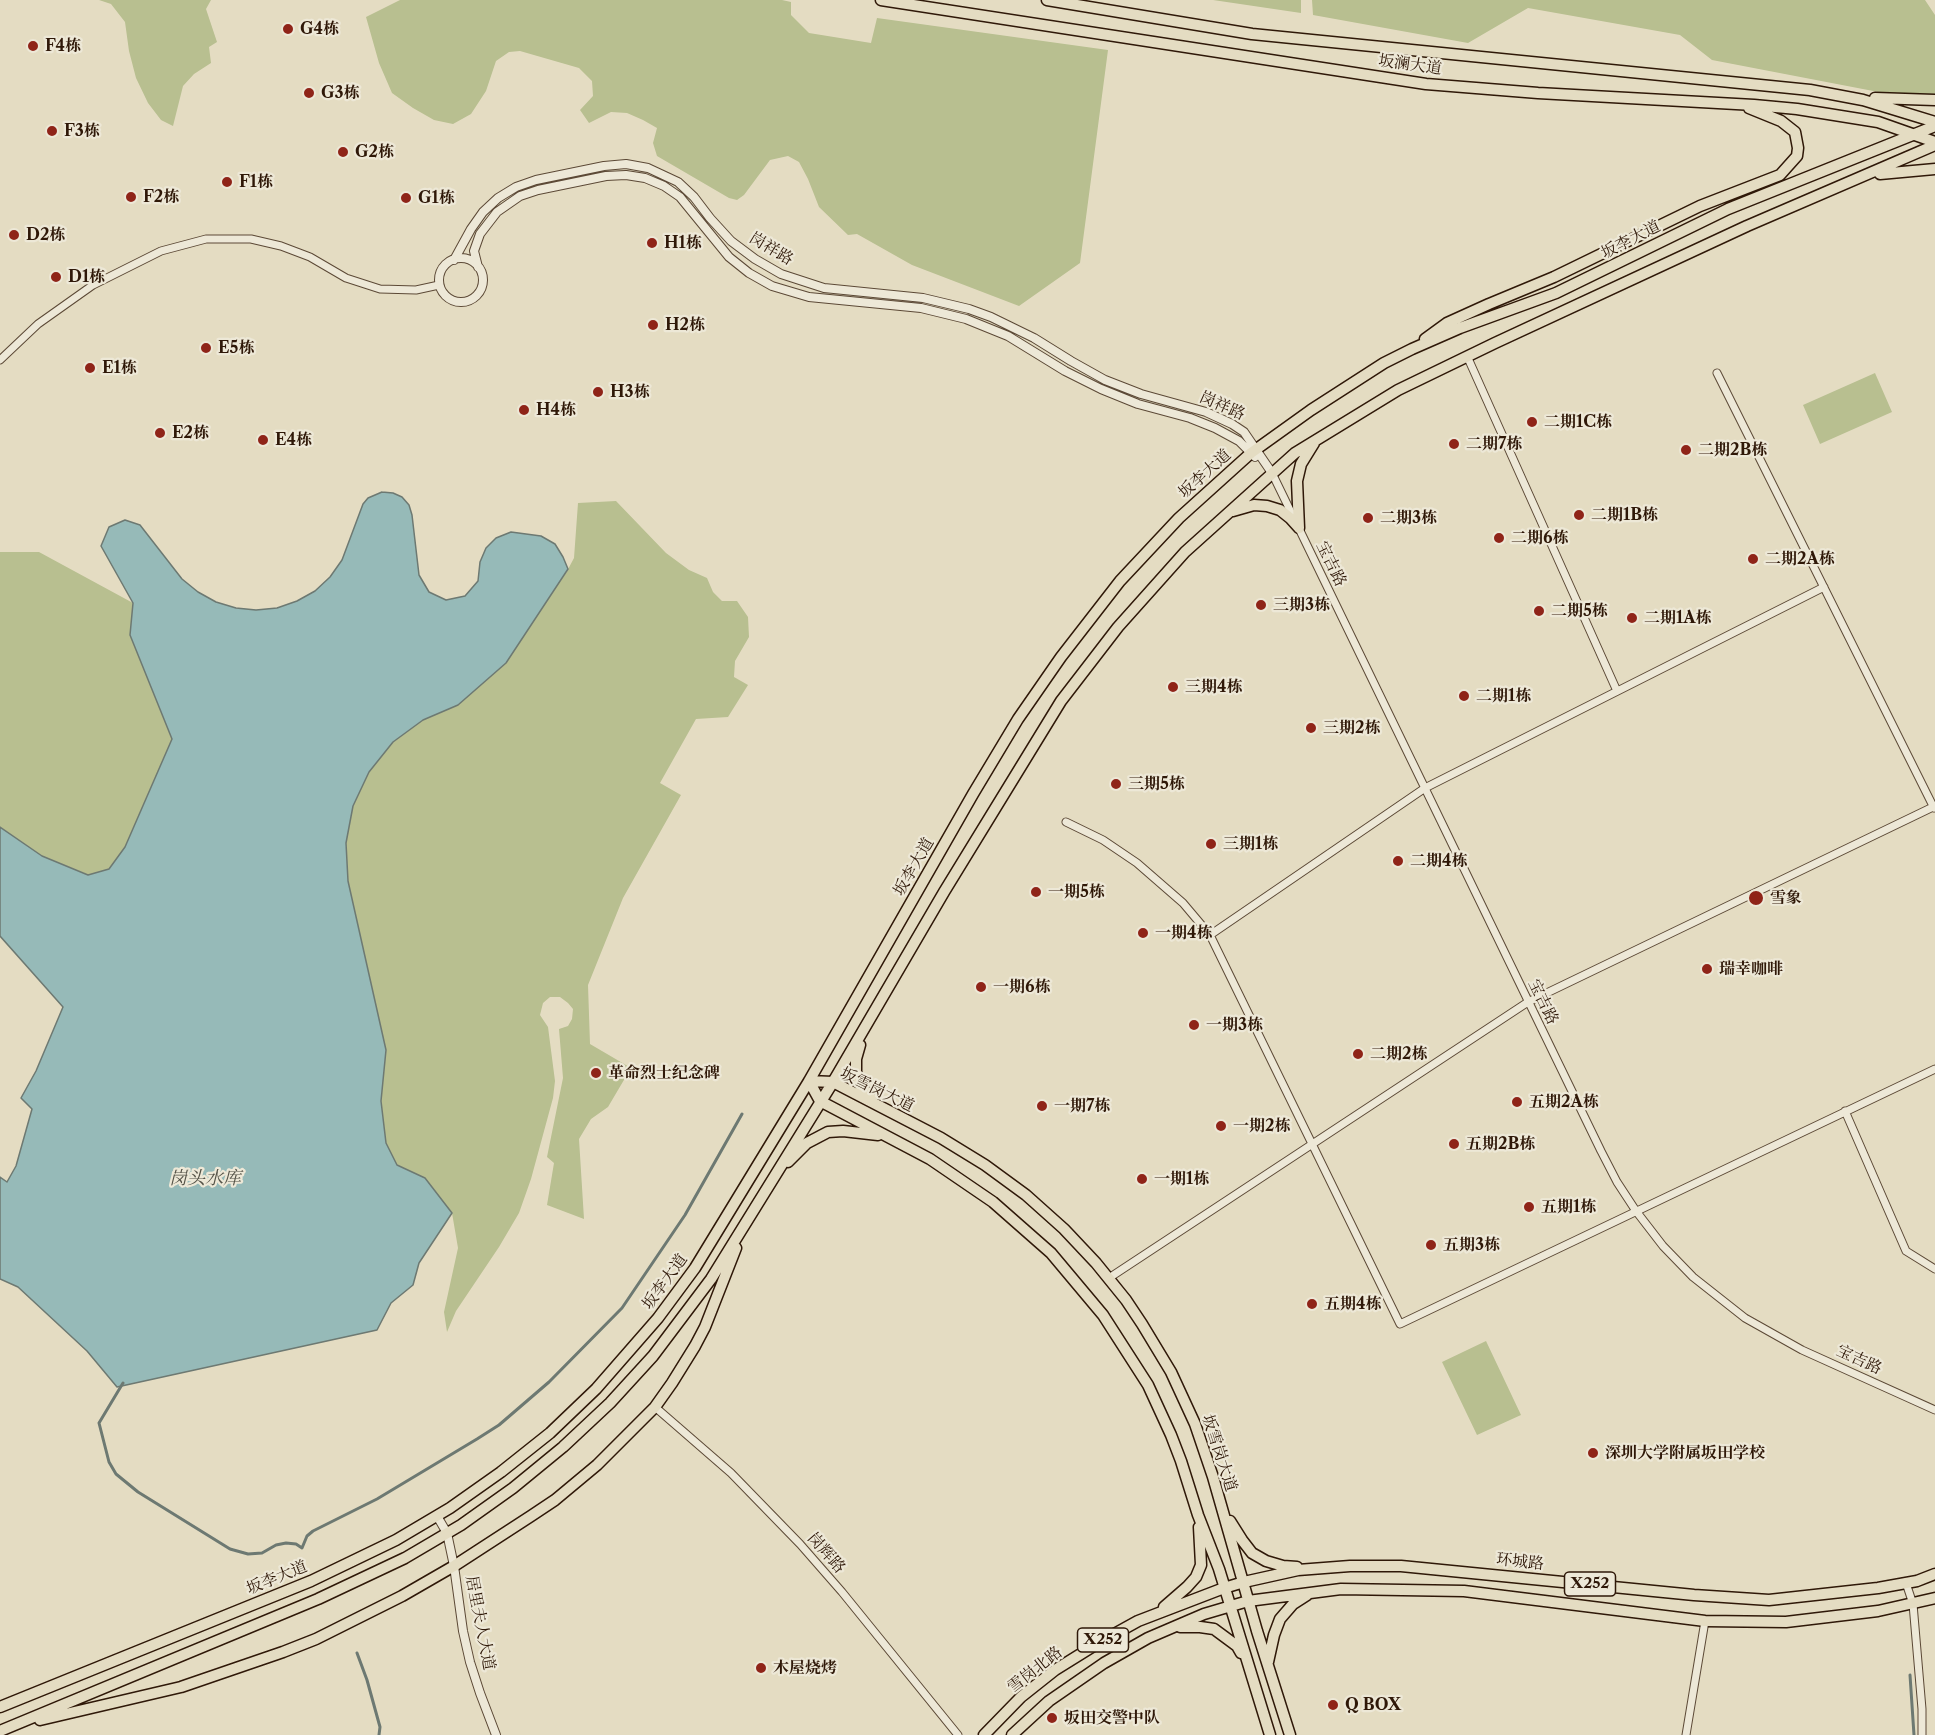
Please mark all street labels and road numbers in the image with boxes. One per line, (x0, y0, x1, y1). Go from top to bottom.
street label: 坂澜大道 (1377, 51, 1443, 79)
street label: 坂李大道 (1598, 217, 1664, 263)
street label: 岗祥路 (745, 228, 797, 270)
street label: 岗祥路 (1196, 387, 1248, 425)
street label: 坂李大道 (1175, 445, 1235, 503)
street label: 宝吉路 (1312, 538, 1350, 590)
street label: 坂李大道 (890, 834, 938, 900)
street label: 宝吉路 (1524, 976, 1562, 1028)
street label: 坂雪岗大道 (837, 1064, 917, 1116)
street label: 坂李大道 (638, 1250, 692, 1314)
street label: 宝吉路 (1833, 1341, 1885, 1379)
street label: 坂雪岗大道 (1198, 1412, 1240, 1494)
street label: 岗辉路 (803, 1529, 849, 1577)
street label: 环城路 (1495, 1550, 1545, 1574)
street label: 坂李大道 (244, 1557, 310, 1599)
road number: X252 (1564, 1572, 1616, 1596)
street label: 居里夫人大道 (461, 1574, 499, 1672)
road number: X252 (1078, 1628, 1128, 1652)
street label: 雪岗北路 (1004, 1643, 1066, 1697)

